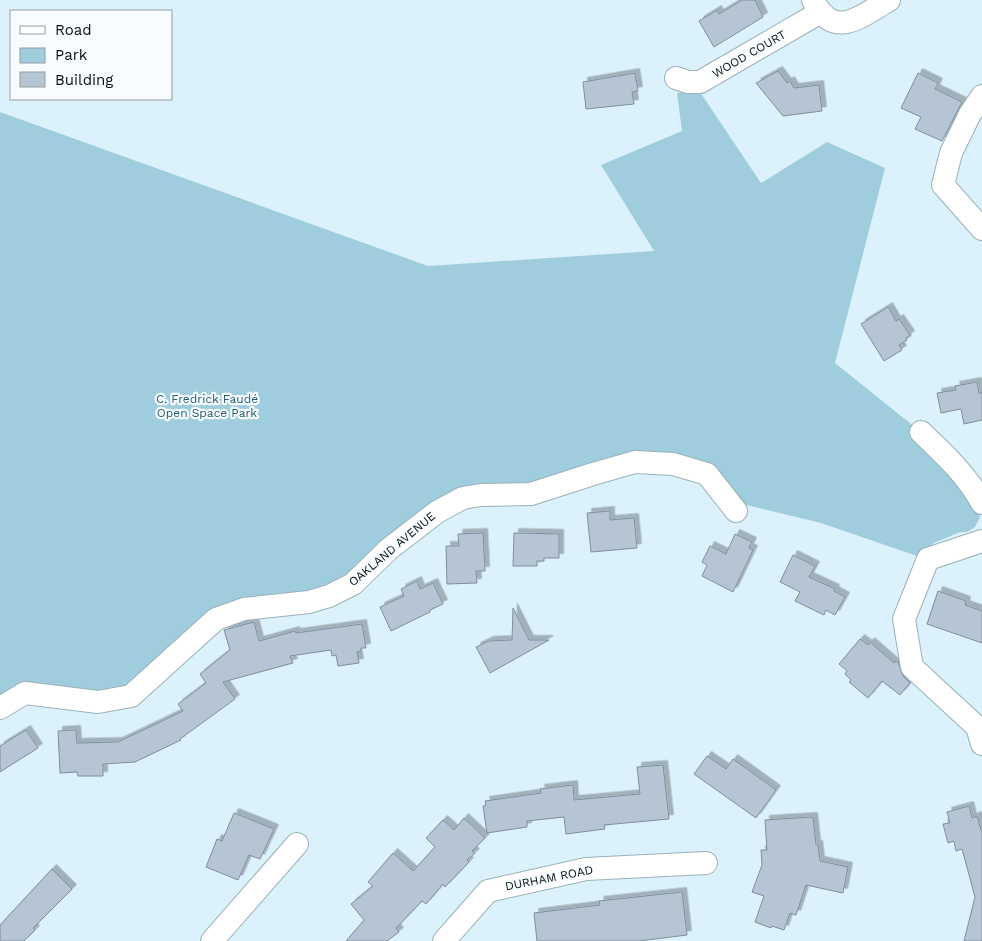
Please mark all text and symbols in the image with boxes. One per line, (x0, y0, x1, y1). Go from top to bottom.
legend (10, 10, 172, 100)
text: Road (55, 21, 92, 39)
street label: WOOD COURT (710, 27, 788, 81)
text: Park (55, 46, 88, 64)
text: Building (55, 71, 113, 89)
park label: C. Fredrick Faudé Open Space Park (156, 392, 258, 420)
street label: OAKLAND AVENUE (346, 509, 438, 589)
street label: DURHAM ROAD (504, 863, 594, 893)

